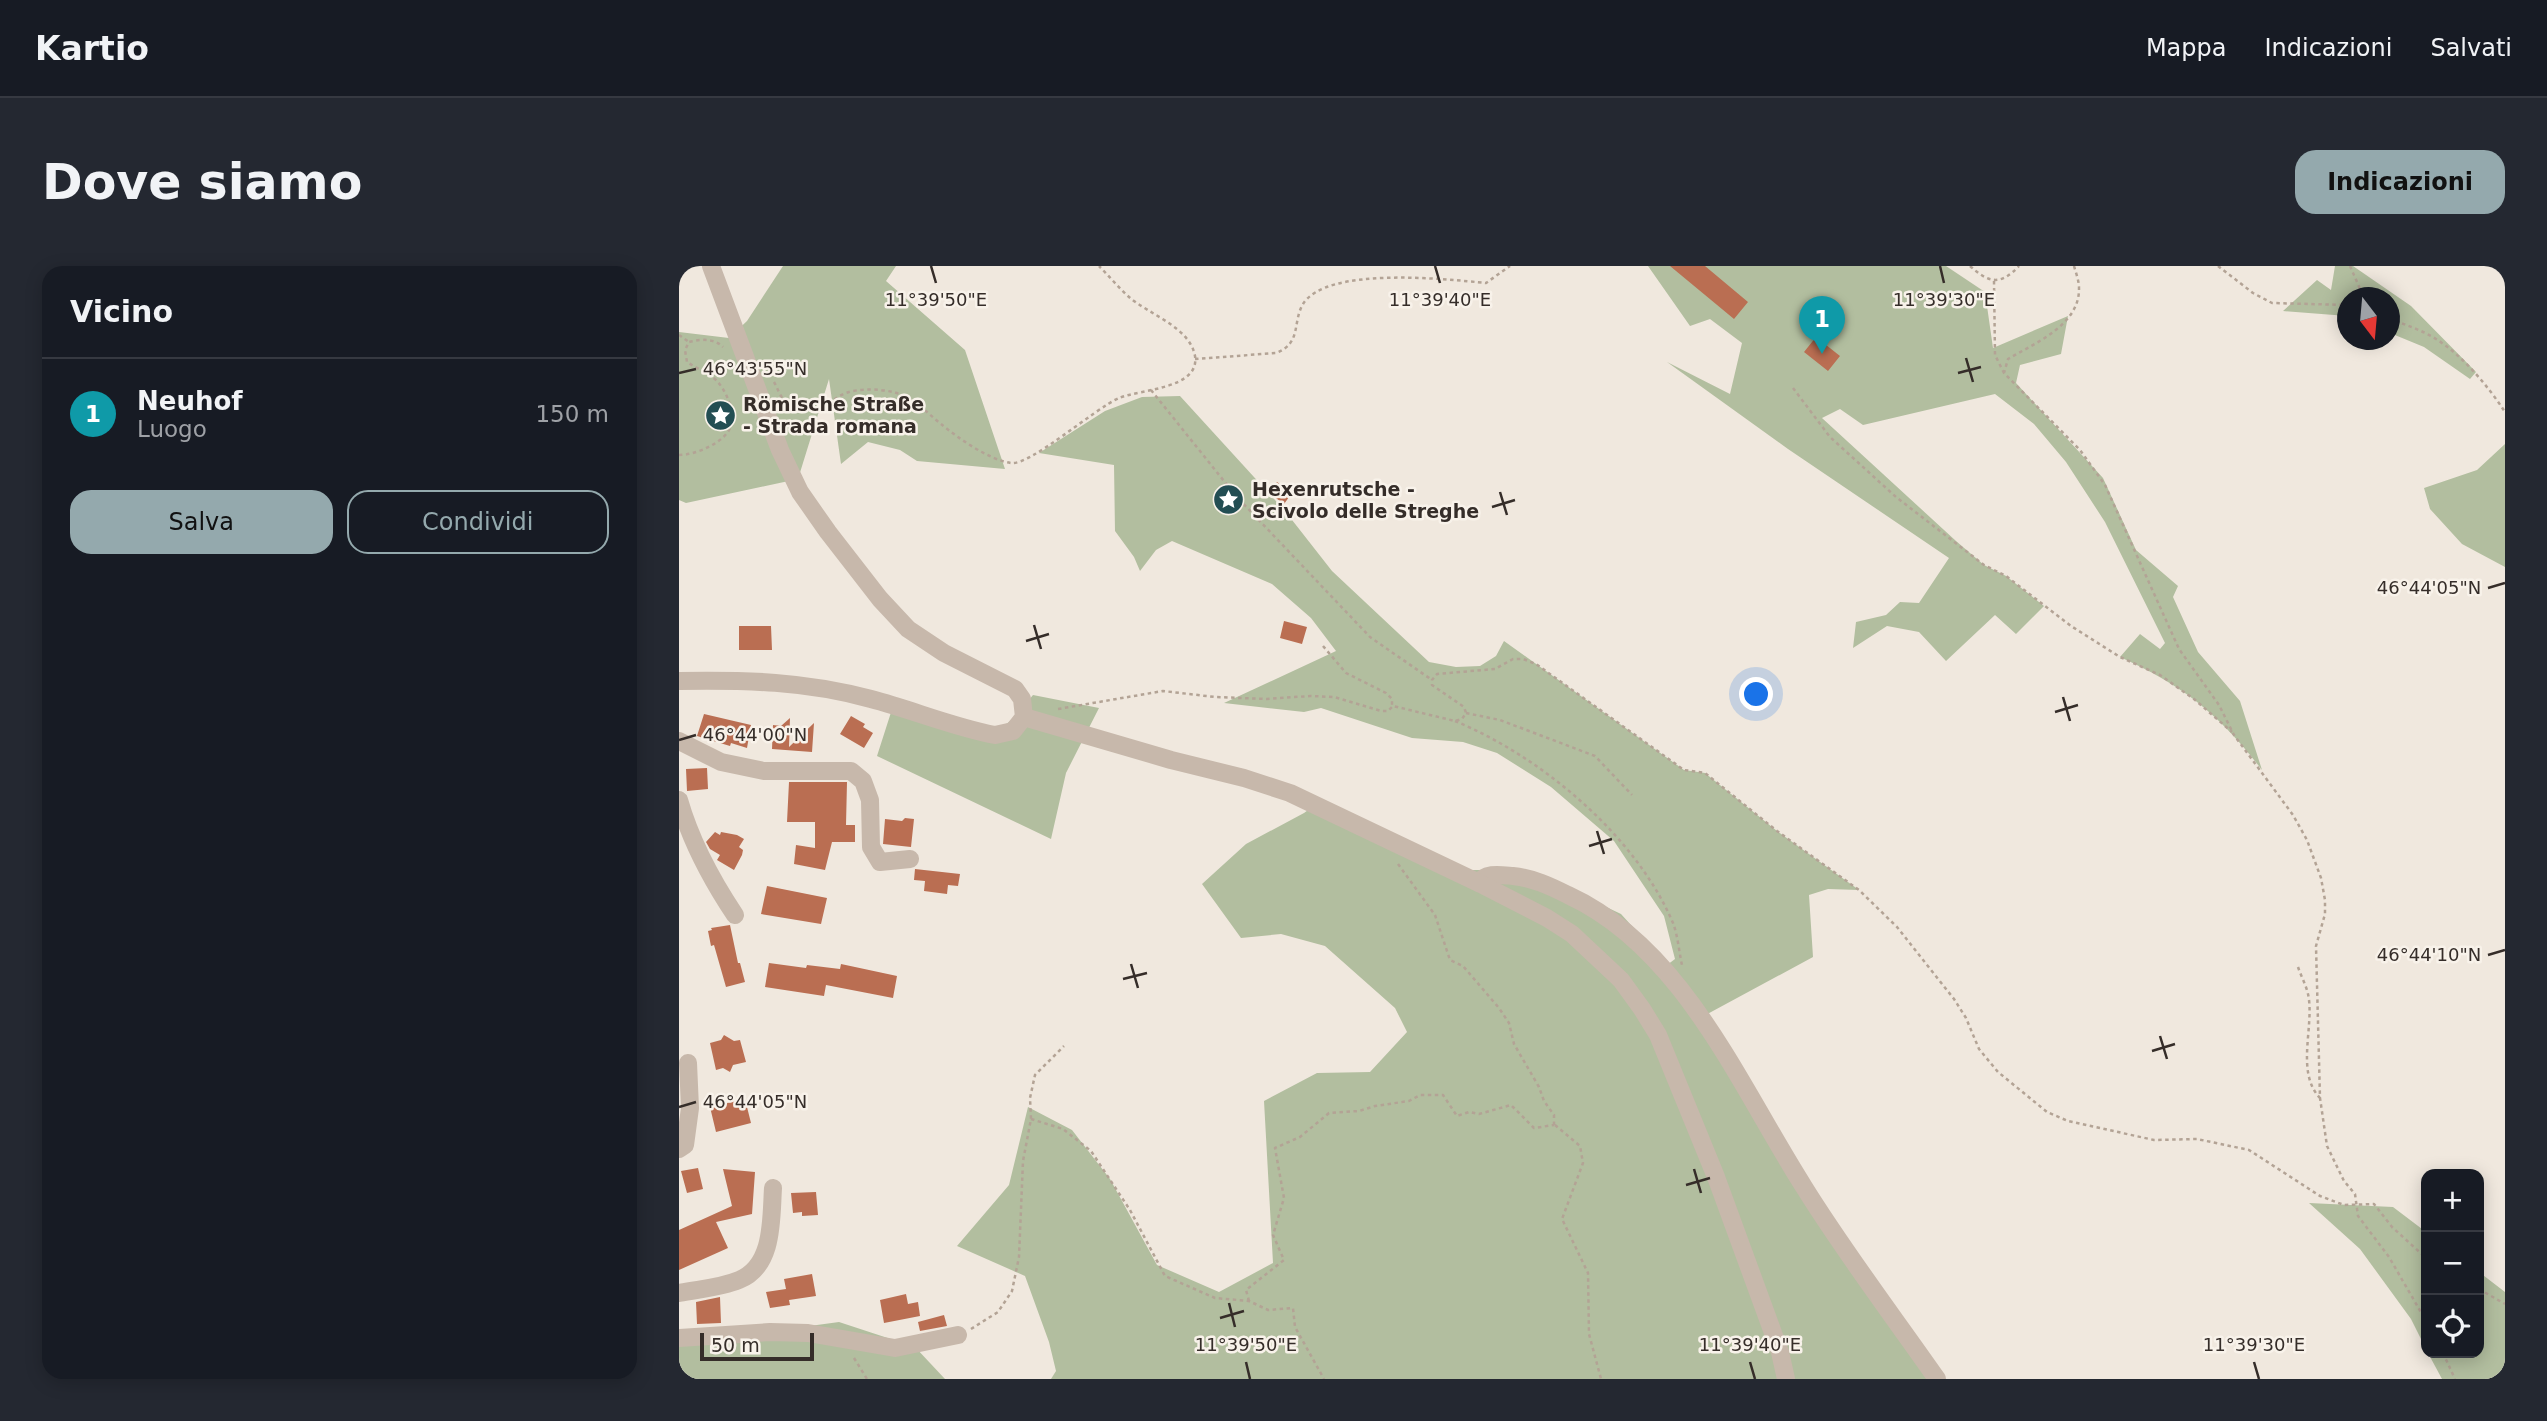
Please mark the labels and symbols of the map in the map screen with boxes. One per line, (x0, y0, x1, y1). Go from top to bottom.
north arrow (2337, 287, 2400, 350)
text: 11°39'50"E (885, 289, 987, 310)
text: 11°39'40"E (1389, 289, 1491, 310)
text: 11°39'30"E (1893, 289, 1995, 310)
pin: 1 (1799, 296, 1845, 354)
text: 46°43'55"N (703, 358, 807, 379)
place label: Römische Straße - Strada romana (743, 393, 924, 437)
place icon: Römische Straße - Strada romana (703, 398, 737, 432)
place label: Hexenrutsche - Scivolo delle Streghe (1252, 478, 1479, 522)
place icon: Hexenrutsche - Scivolo delle Streghe (1212, 483, 1246, 517)
text: 46°44'05"N (2377, 577, 2481, 598)
your location (1739, 677, 1773, 711)
text: 46°44'00"N (703, 724, 807, 745)
text: 46°44'10"N (2377, 944, 2481, 965)
text: 46°44'05"N (703, 1091, 807, 1112)
scale bar (700, 1330, 814, 1362)
text: 11°39'50"E (1195, 1334, 1297, 1355)
text: 11°39'40"E (1699, 1334, 1801, 1355)
text: 11°39'30"E (2203, 1334, 2305, 1355)

